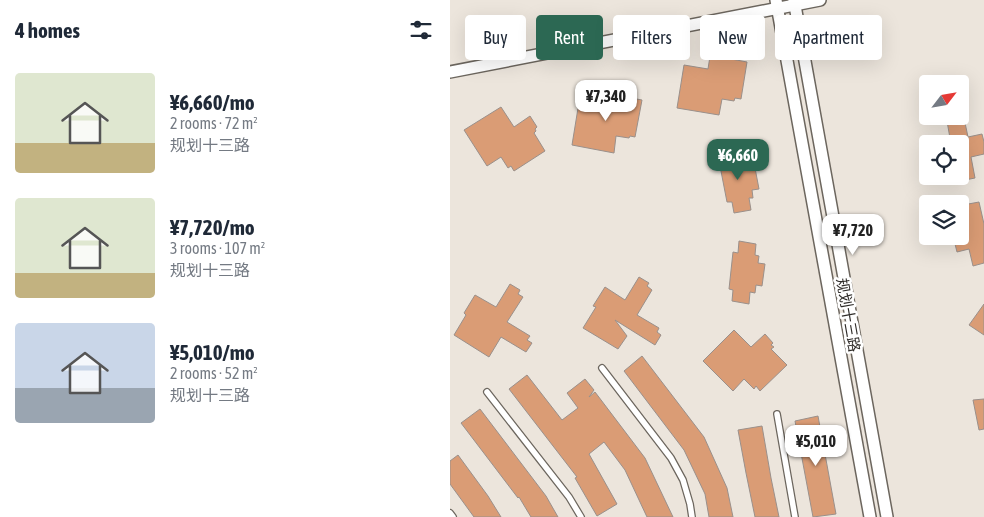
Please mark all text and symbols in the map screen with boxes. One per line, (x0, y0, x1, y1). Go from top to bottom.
chip: Buy (465, 15, 526, 60)
chip: Rent (536, 15, 603, 60)
chip: Filters (613, 15, 690, 60)
chip: New (700, 15, 765, 60)
chip: Apartment (775, 15, 882, 60)
icon: filters (407, 16, 435, 44)
text: 4 homes (15, 18, 80, 42)
north arrow (919, 75, 969, 125)
map controls (919, 75, 969, 245)
pin: ¥7,340 (565, 80, 647, 122)
text: ¥7,340 (586, 87, 626, 105)
text: ¥6,660/mo (170, 90, 255, 114)
icon: home (55, 93, 115, 153)
text: 2 rooms · 72 m² (170, 114, 258, 132)
button: locate (919, 135, 969, 185)
text: 规划十三路 (170, 136, 250, 154)
pin: ¥6,660 (697, 138, 779, 181)
text: ¥6,660 (718, 146, 758, 164)
button: layers (919, 195, 969, 245)
pin: ¥7,720 (812, 214, 894, 256)
text: ¥7,720/mo (170, 215, 255, 239)
icon: home (55, 218, 115, 278)
text: ¥7,720 (833, 221, 873, 239)
text: 3 rooms · 107 m² (170, 239, 265, 257)
text: 规划十三路 (170, 261, 250, 279)
street label: 规划十三路 (834, 276, 863, 353)
text: ¥5,010/mo (170, 340, 255, 364)
icon: home (55, 343, 115, 403)
text: 2 rooms · 52 m² (170, 364, 258, 382)
text: 规划十三路 (170, 386, 250, 404)
pin: ¥5,010 (775, 424, 857, 467)
text: ¥5,010 (796, 432, 836, 450)

